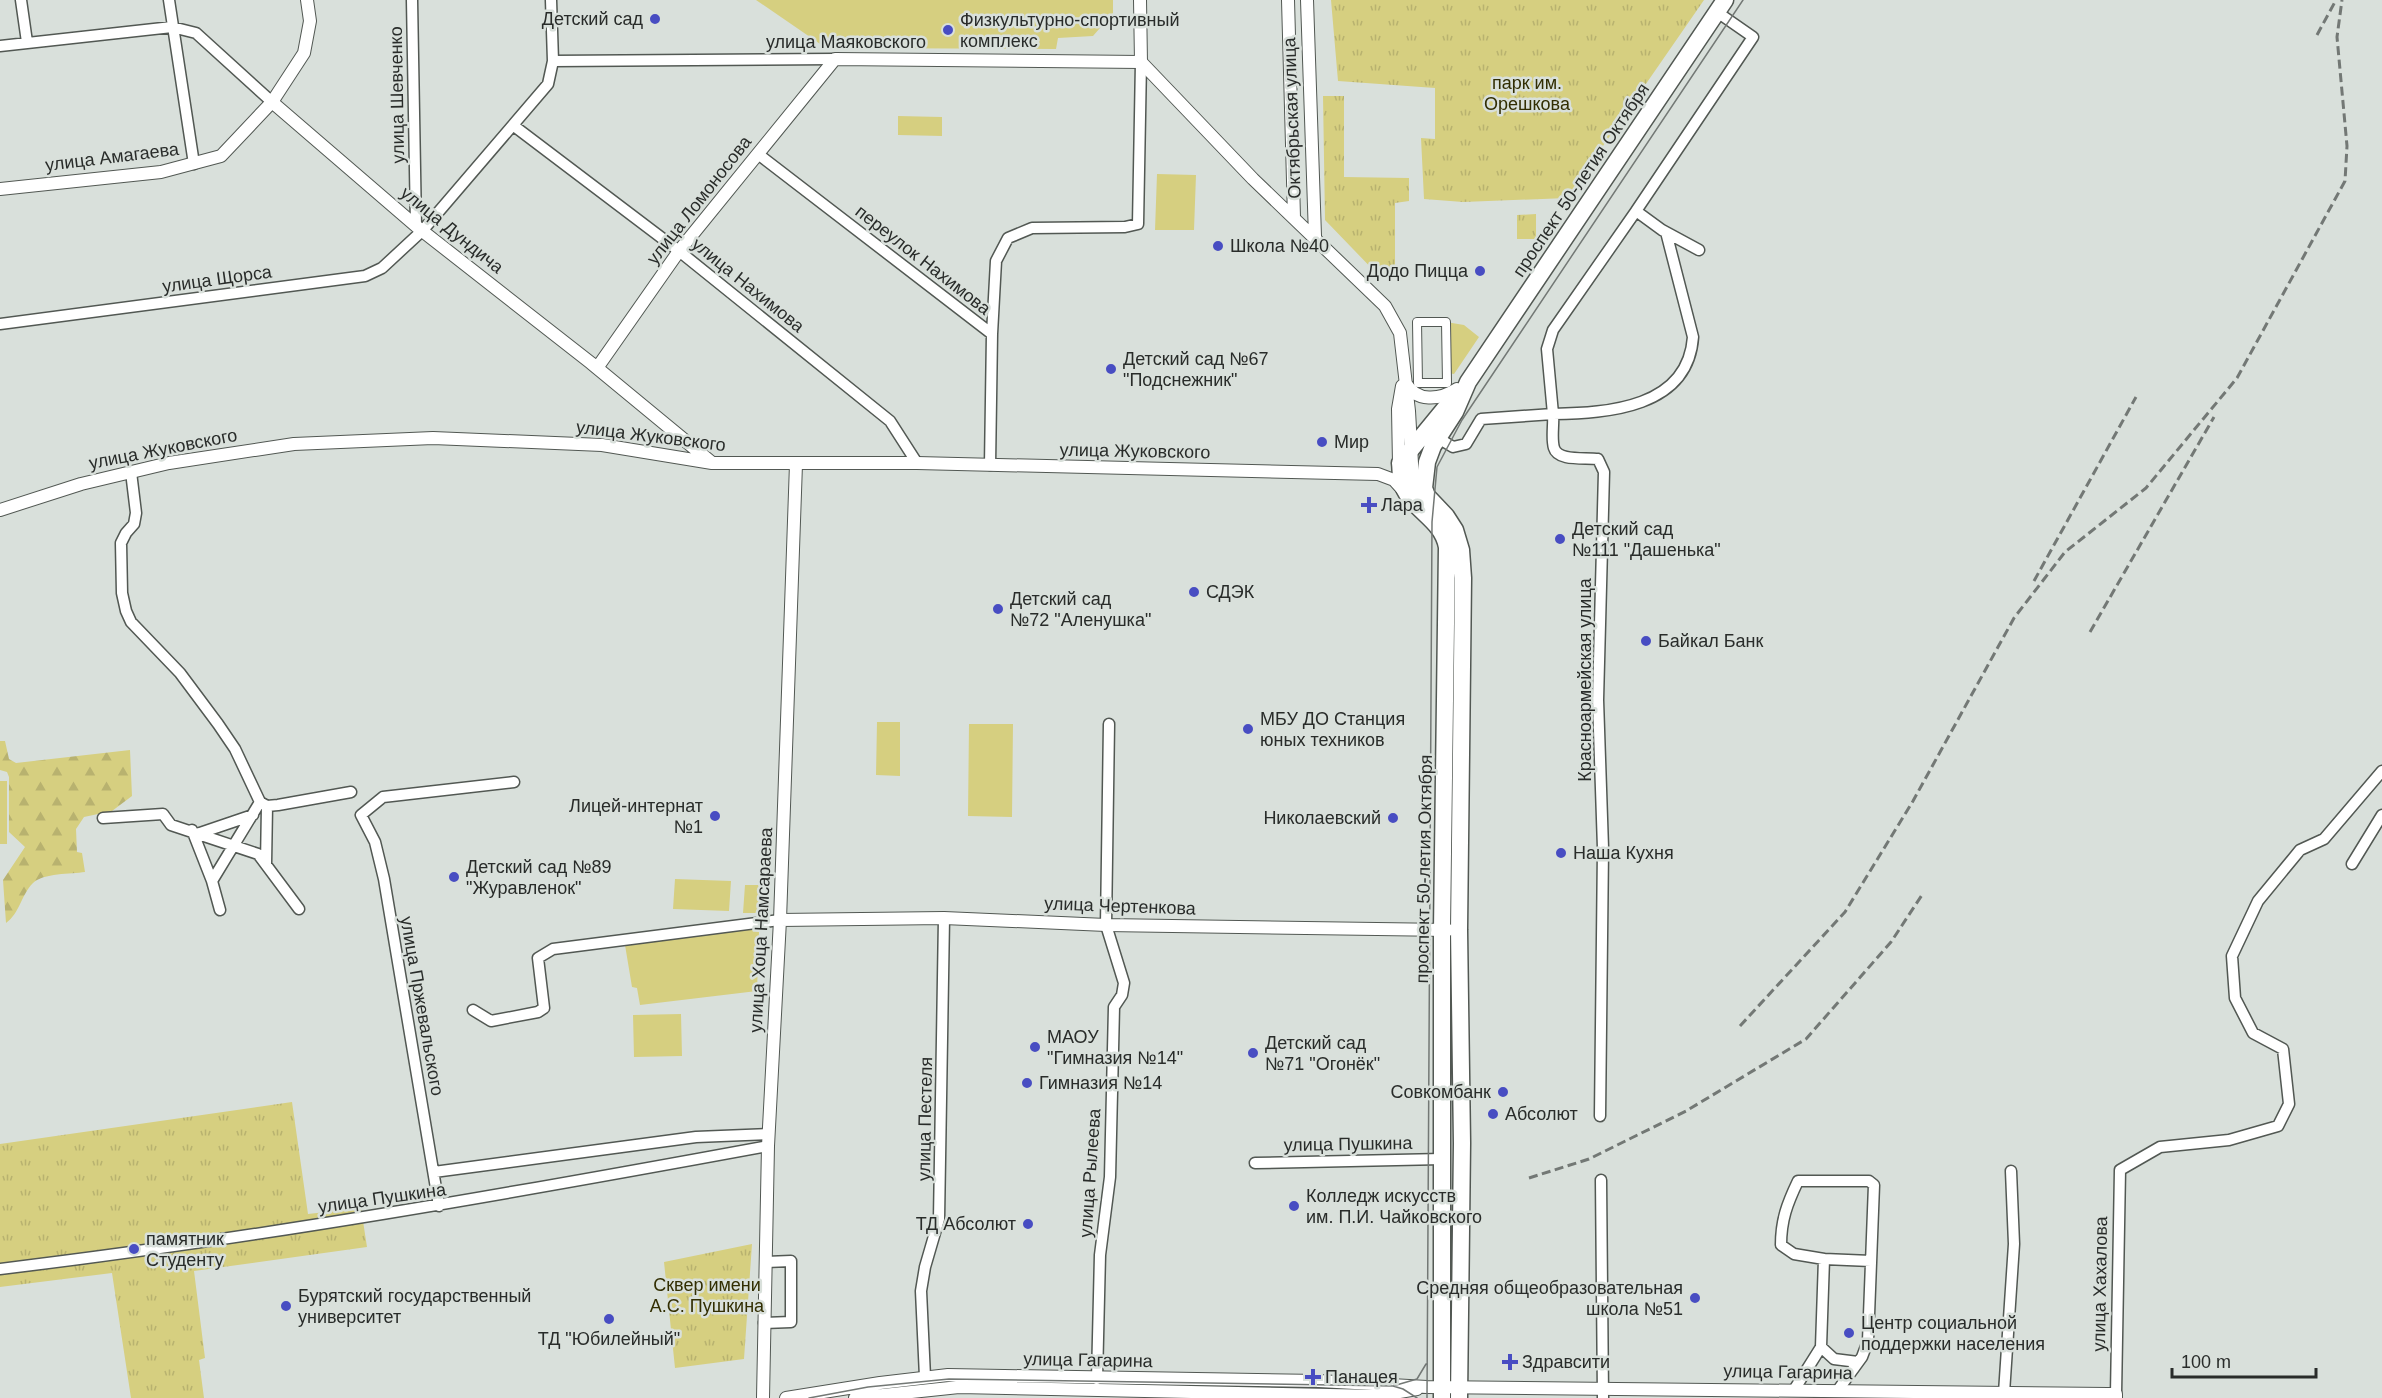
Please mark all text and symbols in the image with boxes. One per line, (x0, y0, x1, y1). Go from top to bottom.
place label: Детский сад (542, 9, 643, 29)
place label: Физкультурно-спортивный комплекс (960, 10, 1180, 51)
marker: Детский сад (648, 12, 662, 26)
marker: Физкультурно-спортивный комплекс (941, 23, 955, 37)
street label: улица Шевченко (386, 26, 408, 164)
street label: улица Маяковского (766, 32, 926, 52)
street label: Октябрьская улица (1279, 36, 1305, 199)
park label: парк им. Орешкова (1484, 73, 1571, 114)
street label: проспект 50-летия Октября (1509, 80, 1653, 280)
street label: улица Ломоносова (643, 131, 756, 268)
street label: улица Амагаева (44, 139, 181, 175)
street label: улица Дундича (397, 183, 508, 278)
street label: переулок Нахимова (852, 201, 995, 319)
street label: улица Нахимова (688, 234, 809, 337)
place label: Школа №40 (1230, 236, 1329, 256)
marker: Школа №40 (1211, 239, 1225, 253)
street label: улица Щорса (161, 261, 274, 297)
place label: Додо Пицца (1367, 261, 1469, 281)
marker: Додо Пицца (1473, 264, 1487, 278)
place label: Детский сад №67 "Подснежник" (1123, 349, 1268, 390)
marker: Детский сад №67 "Подснежник" (1104, 362, 1118, 376)
street label: улица Жуковского (575, 417, 727, 455)
street label: улица Жуковского (87, 425, 239, 473)
place label: Мир (1334, 432, 1369, 452)
marker: Мир (1315, 435, 1329, 449)
street label: улица Жуковского (1060, 440, 1210, 462)
place label: Лара (1381, 495, 1424, 515)
marker: Лара (1362, 498, 1376, 512)
place label: Детский сад №111 "Дашенька" (1572, 519, 1721, 560)
marker: Детский сад №111 "Дашенька" (1553, 532, 1567, 546)
street label: Красноармейская улица (1575, 577, 1595, 782)
place label: СДЭК (1206, 582, 1255, 602)
marker: СДЭК (1187, 585, 1201, 599)
place label: Детский сад №72 "Аленушка" (1010, 589, 1151, 630)
marker: Детский сад №72 "Аленушка" (991, 602, 1005, 616)
place label: Байкал Банк (1658, 631, 1763, 651)
marker: Байкал Банк (1639, 634, 1653, 648)
place label: МБУ ДО Станция юных техников (1260, 709, 1405, 750)
marker: МБУ ДО Станция юных техников (1241, 722, 1255, 736)
street label: проспект 50-летия Октября (1412, 754, 1436, 984)
place label: Лицей-интернат №1 (569, 796, 703, 837)
place label: Николаевский (1263, 808, 1381, 828)
marker: Лицей-интернат №1 (708, 809, 722, 823)
marker: Николаевский (1386, 811, 1400, 825)
street label: улица Хоца Намсараева (746, 826, 776, 1033)
place label: Наша Кухня (1573, 843, 1674, 863)
marker: Наша Кухня (1554, 846, 1568, 860)
place label: Детский сад №89 "Журавленок" (466, 857, 611, 898)
marker: Детский сад №89 "Журавленок" (447, 870, 461, 884)
street label: улица Чертенкова (1044, 893, 1197, 919)
street label: улица Пржевальского (396, 915, 448, 1097)
place label: МАОУ "Гимназия №14" (1047, 1027, 1183, 1068)
place label: Детский сад №71 "Огонёк" (1265, 1033, 1380, 1074)
marker: МАОУ "Гимназия №14" (1028, 1040, 1042, 1054)
marker: Детский сад №71 "Огонёк" (1246, 1046, 1260, 1060)
street label: улица Пестеля (914, 1057, 936, 1181)
place label: Гимназия №14 (1039, 1073, 1162, 1093)
marker: Гимназия №14 (1020, 1076, 1034, 1090)
place label: Совкомбанк (1390, 1082, 1491, 1102)
marker: Совкомбанк (1496, 1085, 1510, 1099)
place label: Абсолют (1505, 1104, 1578, 1124)
street label: улица Рылеева (1076, 1107, 1105, 1238)
marker: Абсолют (1486, 1107, 1500, 1121)
street label: улица Пушкина (1283, 1133, 1414, 1155)
street label: улица Пушкина (317, 1179, 448, 1217)
place label: Колледж искусств им. П.И. Чайковского (1306, 1186, 1482, 1227)
marker: Колледж искусств им. П.И. Чайковского (1287, 1199, 1301, 1213)
place label: ТД Абсолют (916, 1214, 1016, 1234)
street label: улица Хахалова (2089, 1215, 2111, 1352)
marker: ТД Абсолют (1021, 1217, 1035, 1231)
place label: памятник Студенту (146, 1229, 224, 1270)
marker: памятник Студенту (127, 1242, 141, 1256)
park label: Сквер имени А.С. Пушкина (650, 1275, 765, 1316)
place label: Средняя общеобразовательная школа №51 (1416, 1278, 1683, 1319)
place label: Бурятский государственный университет (298, 1286, 531, 1327)
marker: Средняя общеобразовательная школа №51 (1688, 1291, 1702, 1305)
marker: Бурятский государственный университет (279, 1299, 293, 1313)
marker: ТД "Юбилейный" (602, 1312, 616, 1326)
place label: Центр социальной поддержки населения (1861, 1313, 2045, 1354)
marker: Центр социальной поддержки населения (1842, 1326, 1856, 1340)
place label: ТД "Юбилейный" (538, 1329, 680, 1349)
scale bar (2172, 1341, 2316, 1379)
street label: улица Гагарина (1023, 1349, 1154, 1371)
place label: Здравсити (1522, 1352, 1610, 1372)
text: 100 m (2181, 1352, 2231, 1372)
marker: Здравсити (1503, 1355, 1517, 1369)
street label: улица Гагарина (1723, 1361, 1854, 1383)
place label: Панацея (1325, 1367, 1398, 1387)
marker: Панацея (1306, 1370, 1320, 1384)

